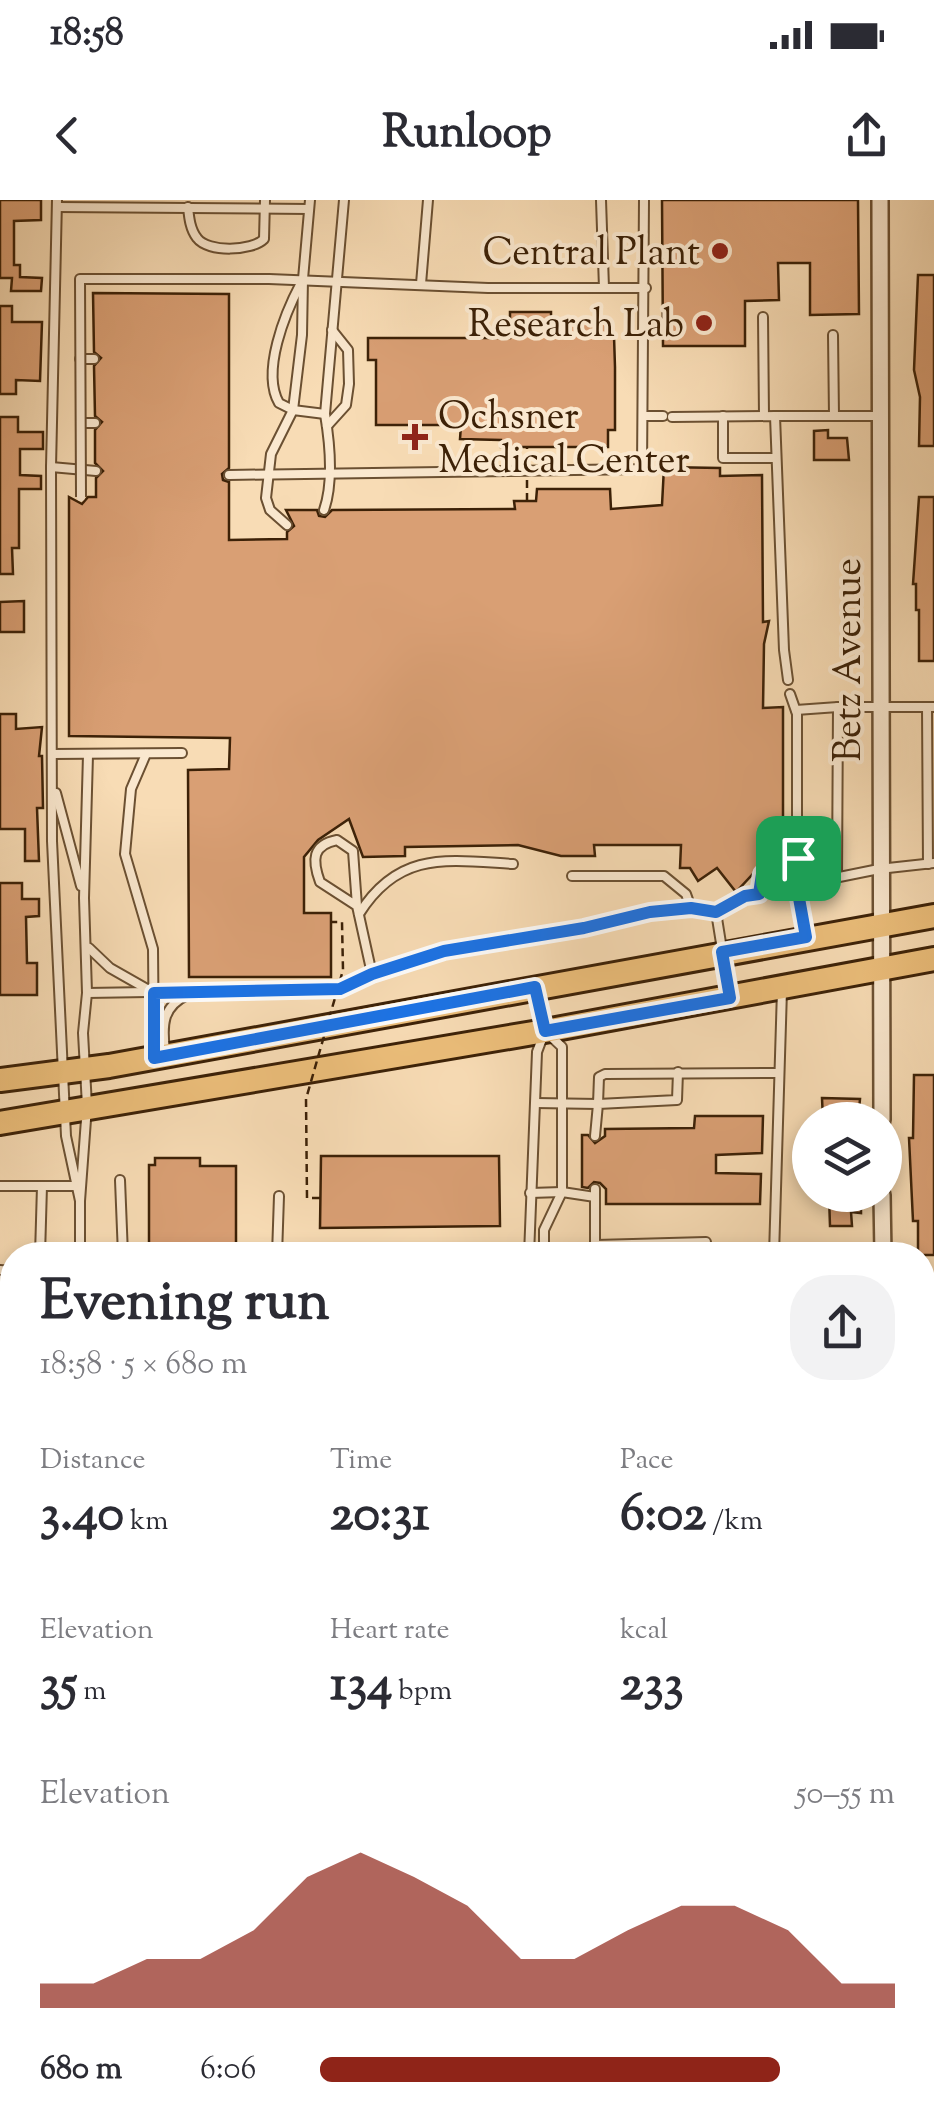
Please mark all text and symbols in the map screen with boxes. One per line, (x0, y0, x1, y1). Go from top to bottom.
text: 18:58 (50, 8, 124, 62)
text: Runloop (382, 103, 552, 168)
icon: back (40, 108, 95, 163)
icon: share (839, 108, 894, 163)
place label: Central Plant (483, 228, 700, 282)
marker: Central Plant (709, 240, 731, 262)
place label: Research Lab (468, 300, 684, 354)
marker: Research Lab (693, 312, 715, 334)
place label: Ochsner Medical Center (438, 392, 690, 490)
marker: Ochsner Medical Center (402, 424, 428, 450)
street label: Betz Avenue (824, 558, 878, 762)
pin (756, 816, 841, 901)
icon: arrive (771, 831, 826, 886)
map controls (792, 1102, 902, 1212)
button: layers (792, 1102, 902, 1212)
text: Evening run (40, 1265, 329, 1344)
button: share (790, 1275, 895, 1380)
text: 18:58 · 5 × 680 m (40, 1342, 247, 1388)
text: Distance (40, 1441, 146, 1481)
text: Time (330, 1441, 392, 1481)
text: Pace (620, 1441, 674, 1481)
text: 3.40 (40, 1481, 124, 1553)
text: 20:31 (330, 1481, 430, 1553)
text: 6:02 (620, 1481, 706, 1553)
text: km (124, 1502, 168, 1542)
text: /km (706, 1502, 763, 1542)
text: Elevation (40, 1611, 154, 1651)
text: Heart rate (330, 1611, 450, 1651)
text: kcal (620, 1611, 668, 1651)
text: 35 (40, 1651, 77, 1723)
text: 134 (330, 1651, 392, 1723)
text: 233 (620, 1651, 684, 1723)
text: m (77, 1672, 106, 1712)
text: bpm (392, 1672, 452, 1712)
text: Elevation (40, 1772, 170, 1818)
text: 50–55 m (796, 1772, 895, 1818)
text: 680 m (40, 2047, 122, 2093)
text: 6:06 (200, 2047, 256, 2093)

